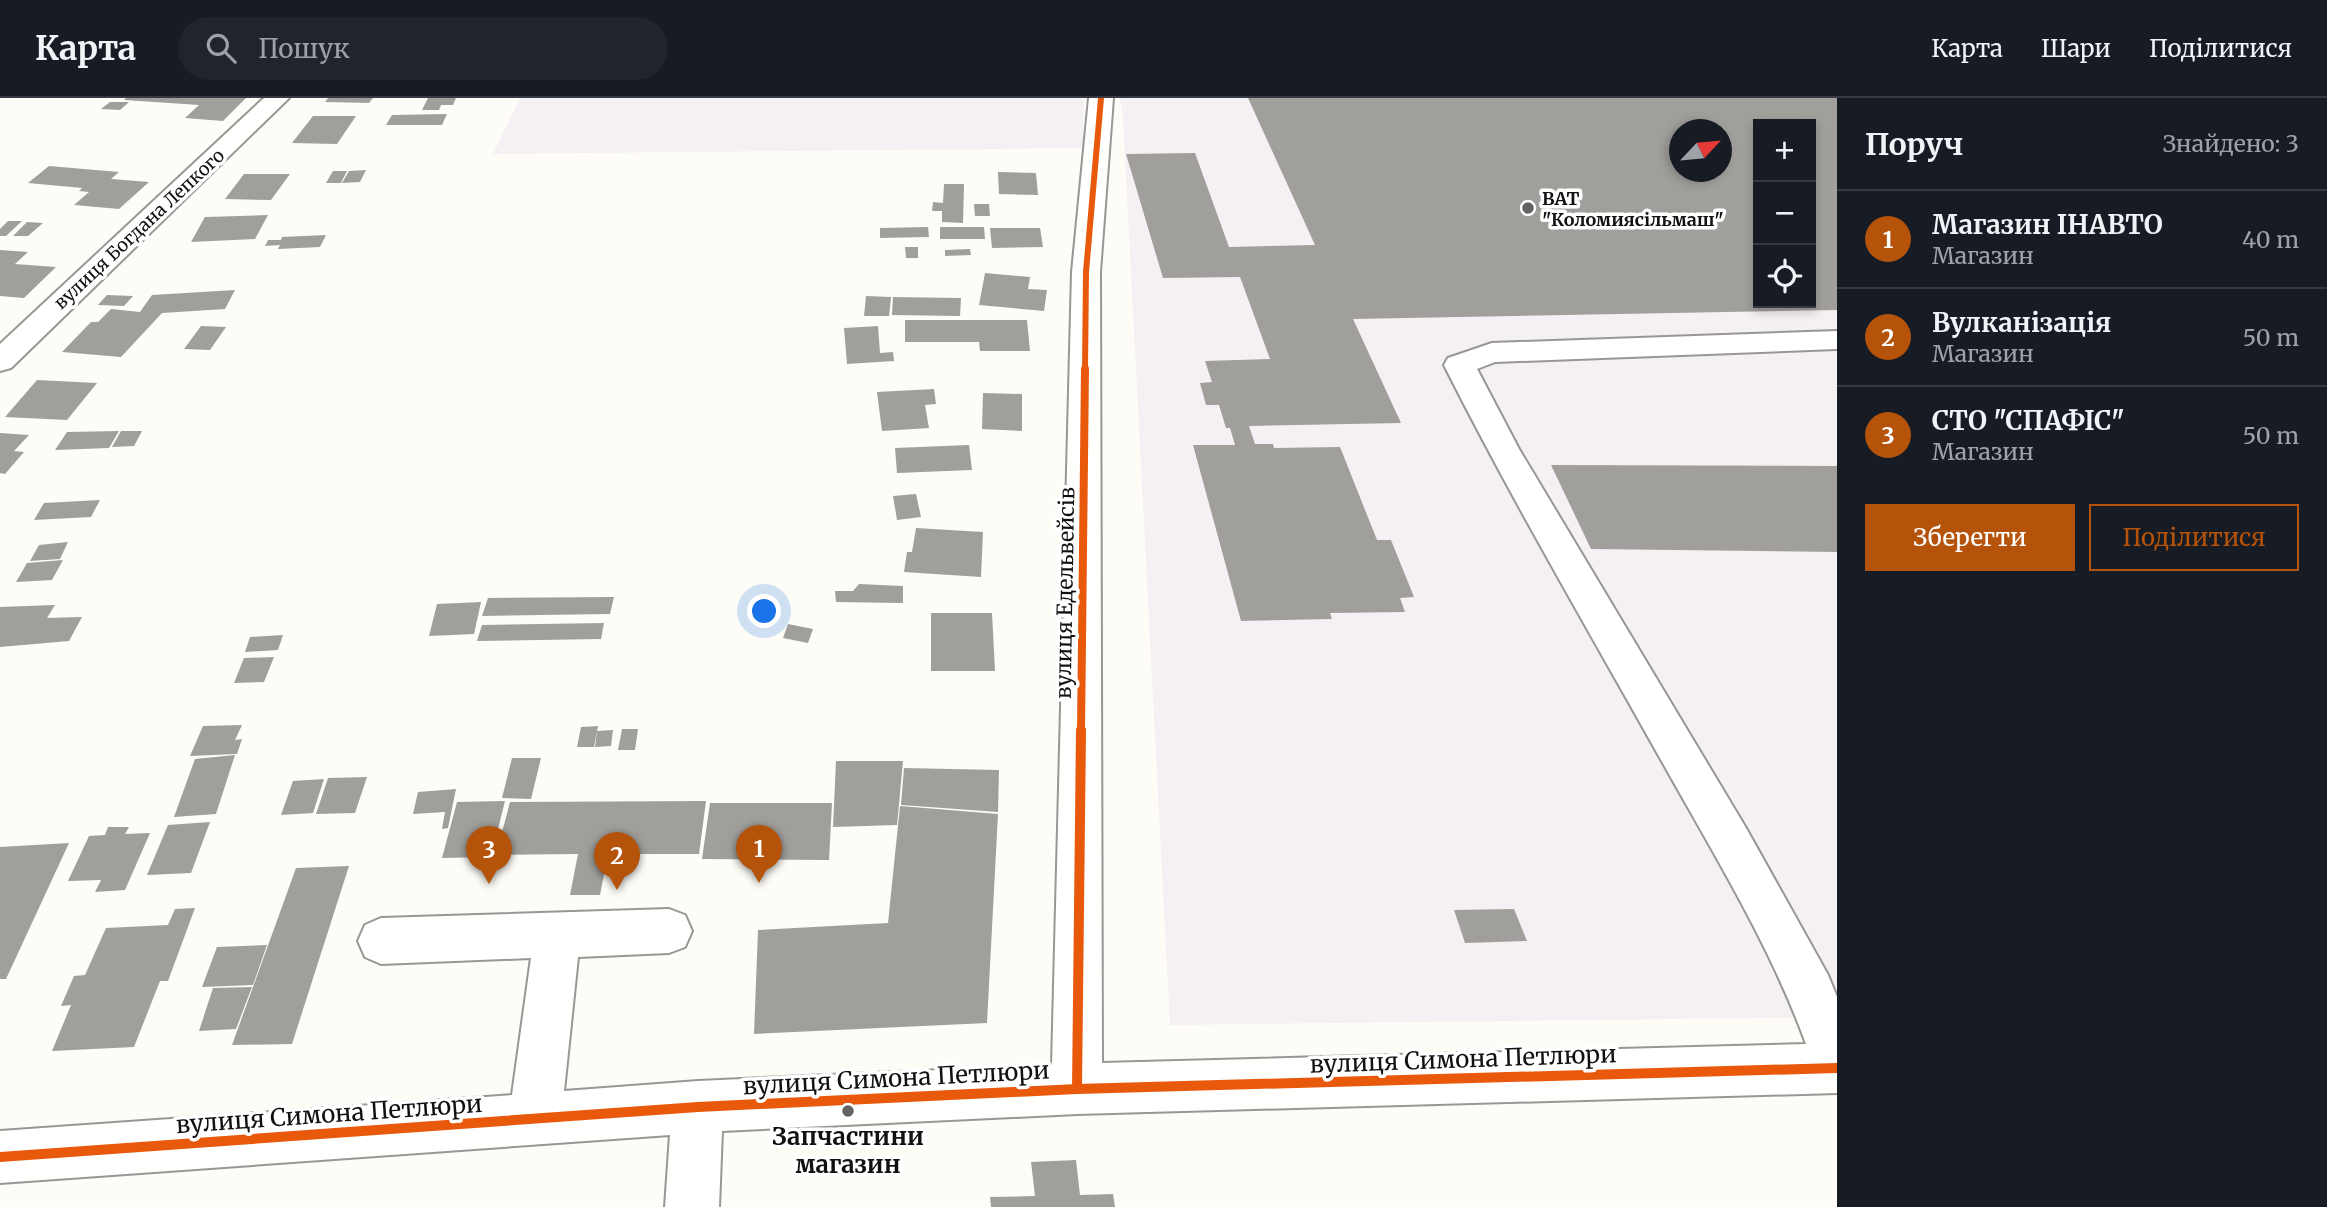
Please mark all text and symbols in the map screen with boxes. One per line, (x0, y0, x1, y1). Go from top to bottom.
search box (178, 17, 668, 80)
text: Карта (35, 28, 136, 69)
icon: search (202, 29, 240, 67)
text: Пошук (258, 32, 350, 65)
text: Карта (1931, 33, 2003, 64)
text: Шари (2041, 33, 2111, 64)
text: Поділитися (2149, 33, 2292, 64)
north arrow (1669, 119, 1732, 182)
map controls (1753, 119, 1816, 308)
button: + (1753, 119, 1816, 182)
text: Поруч (1865, 125, 1963, 163)
text: Знайдено: 3 (2163, 129, 2299, 158)
street label: вулиця Богдана Лепкого (49, 144, 229, 314)
button: − (1753, 182, 1816, 245)
place label: ВАТ "Коломиясільмаш" (1542, 187, 1724, 231)
marker: ВАТ "Коломиясільмаш" (1520, 200, 1536, 216)
text: Магазин ІНАВТО (1932, 208, 2163, 241)
text: 1 (1883, 225, 1893, 254)
text: 40 m (2242, 225, 2299, 254)
text: Магазин (1932, 241, 2034, 270)
button: locate (1753, 245, 1816, 308)
text: Вулканізація (1932, 306, 2111, 339)
text: 2 (1881, 323, 1895, 352)
text: 50 m (2243, 323, 2299, 352)
text: Магазин (1932, 339, 2034, 368)
text: СТО "СПАФІС" (1932, 404, 2125, 437)
text: 3 (1881, 421, 1895, 450)
text: 50 m (2243, 421, 2299, 450)
text: Магазин (1932, 437, 2034, 466)
street label: вулиця Едельвейсів (1050, 487, 1080, 699)
button: Зберегти (1865, 504, 2075, 571)
button: Поділитися (2089, 504, 2299, 571)
your location (747, 594, 781, 628)
pin: 1 (736, 825, 782, 883)
pin: 3 (466, 826, 512, 884)
pin: 2 (594, 832, 640, 890)
street label: вулиця Симона Петлюри (1309, 1038, 1617, 1080)
street label: вулиця Симона Петлюри (742, 1054, 1050, 1102)
street label: вулиця Симона Петлюри (175, 1088, 483, 1140)
marker: Запчастини магазин (840, 1103, 856, 1119)
place label: Запчастини магазин (772, 1121, 924, 1180)

